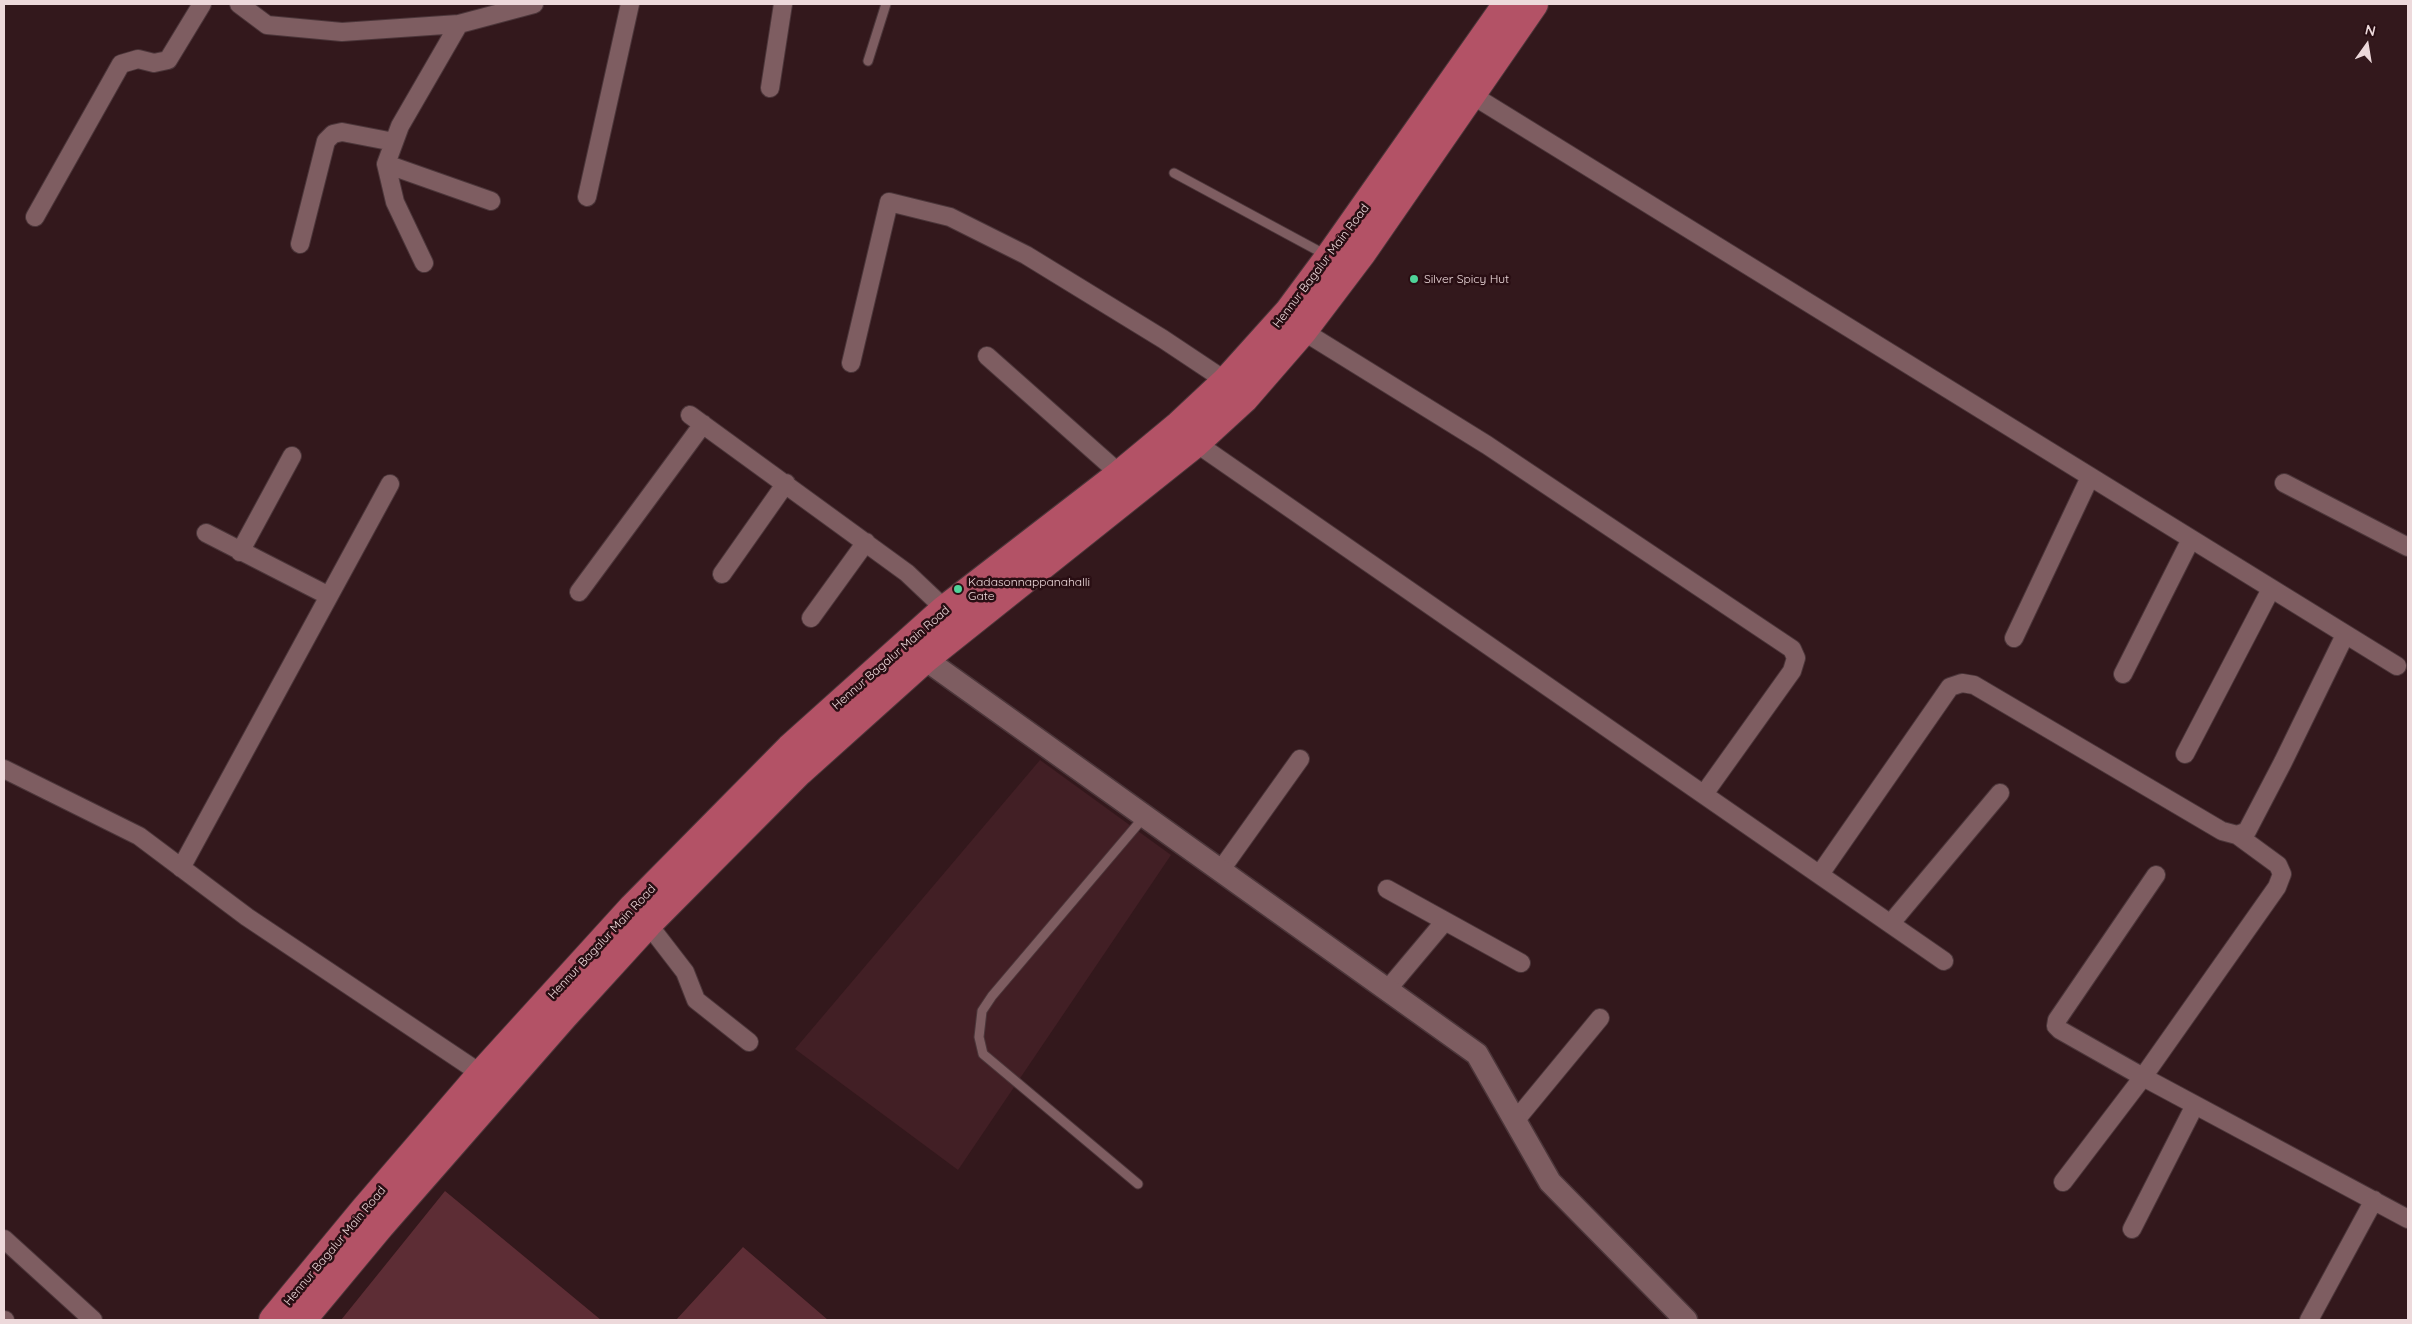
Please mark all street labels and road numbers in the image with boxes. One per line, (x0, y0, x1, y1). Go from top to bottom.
street label: Hennur Bagalur Main Road (1270, 201, 1372, 331)
street label: Hennur Bagalur Main Road (829, 603, 953, 713)
street label: Hennur Bagalur Main Road (545, 882, 659, 1002)
street label: Hennur Bagalur Main Road (281, 1184, 389, 1308)

